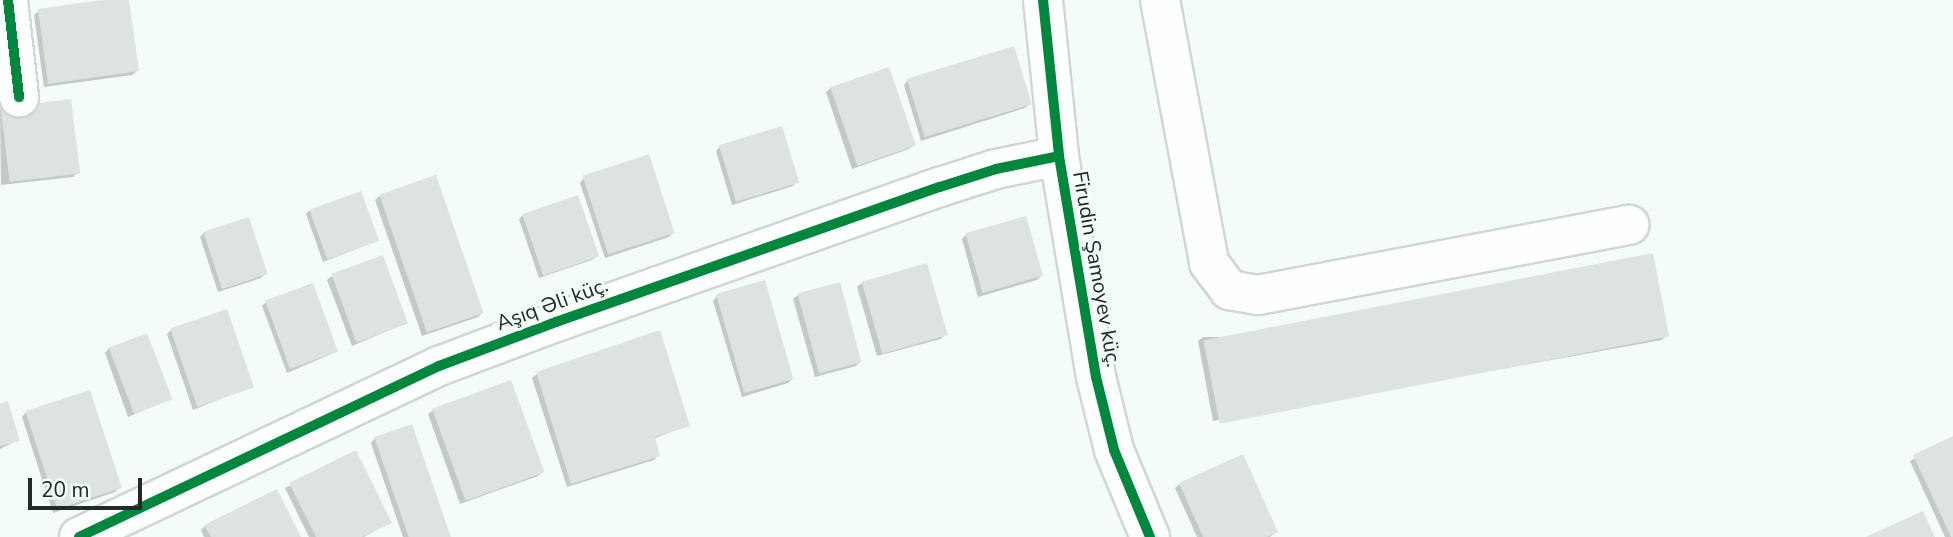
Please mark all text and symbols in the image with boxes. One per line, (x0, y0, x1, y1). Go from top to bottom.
street label: Firudin Şamoyev küç. (1067, 169, 1127, 369)
street label: Aşıq Əli küç. (493, 272, 611, 336)
scale bar (32, 463, 145, 507)
text: 20 m (41, 476, 90, 504)

